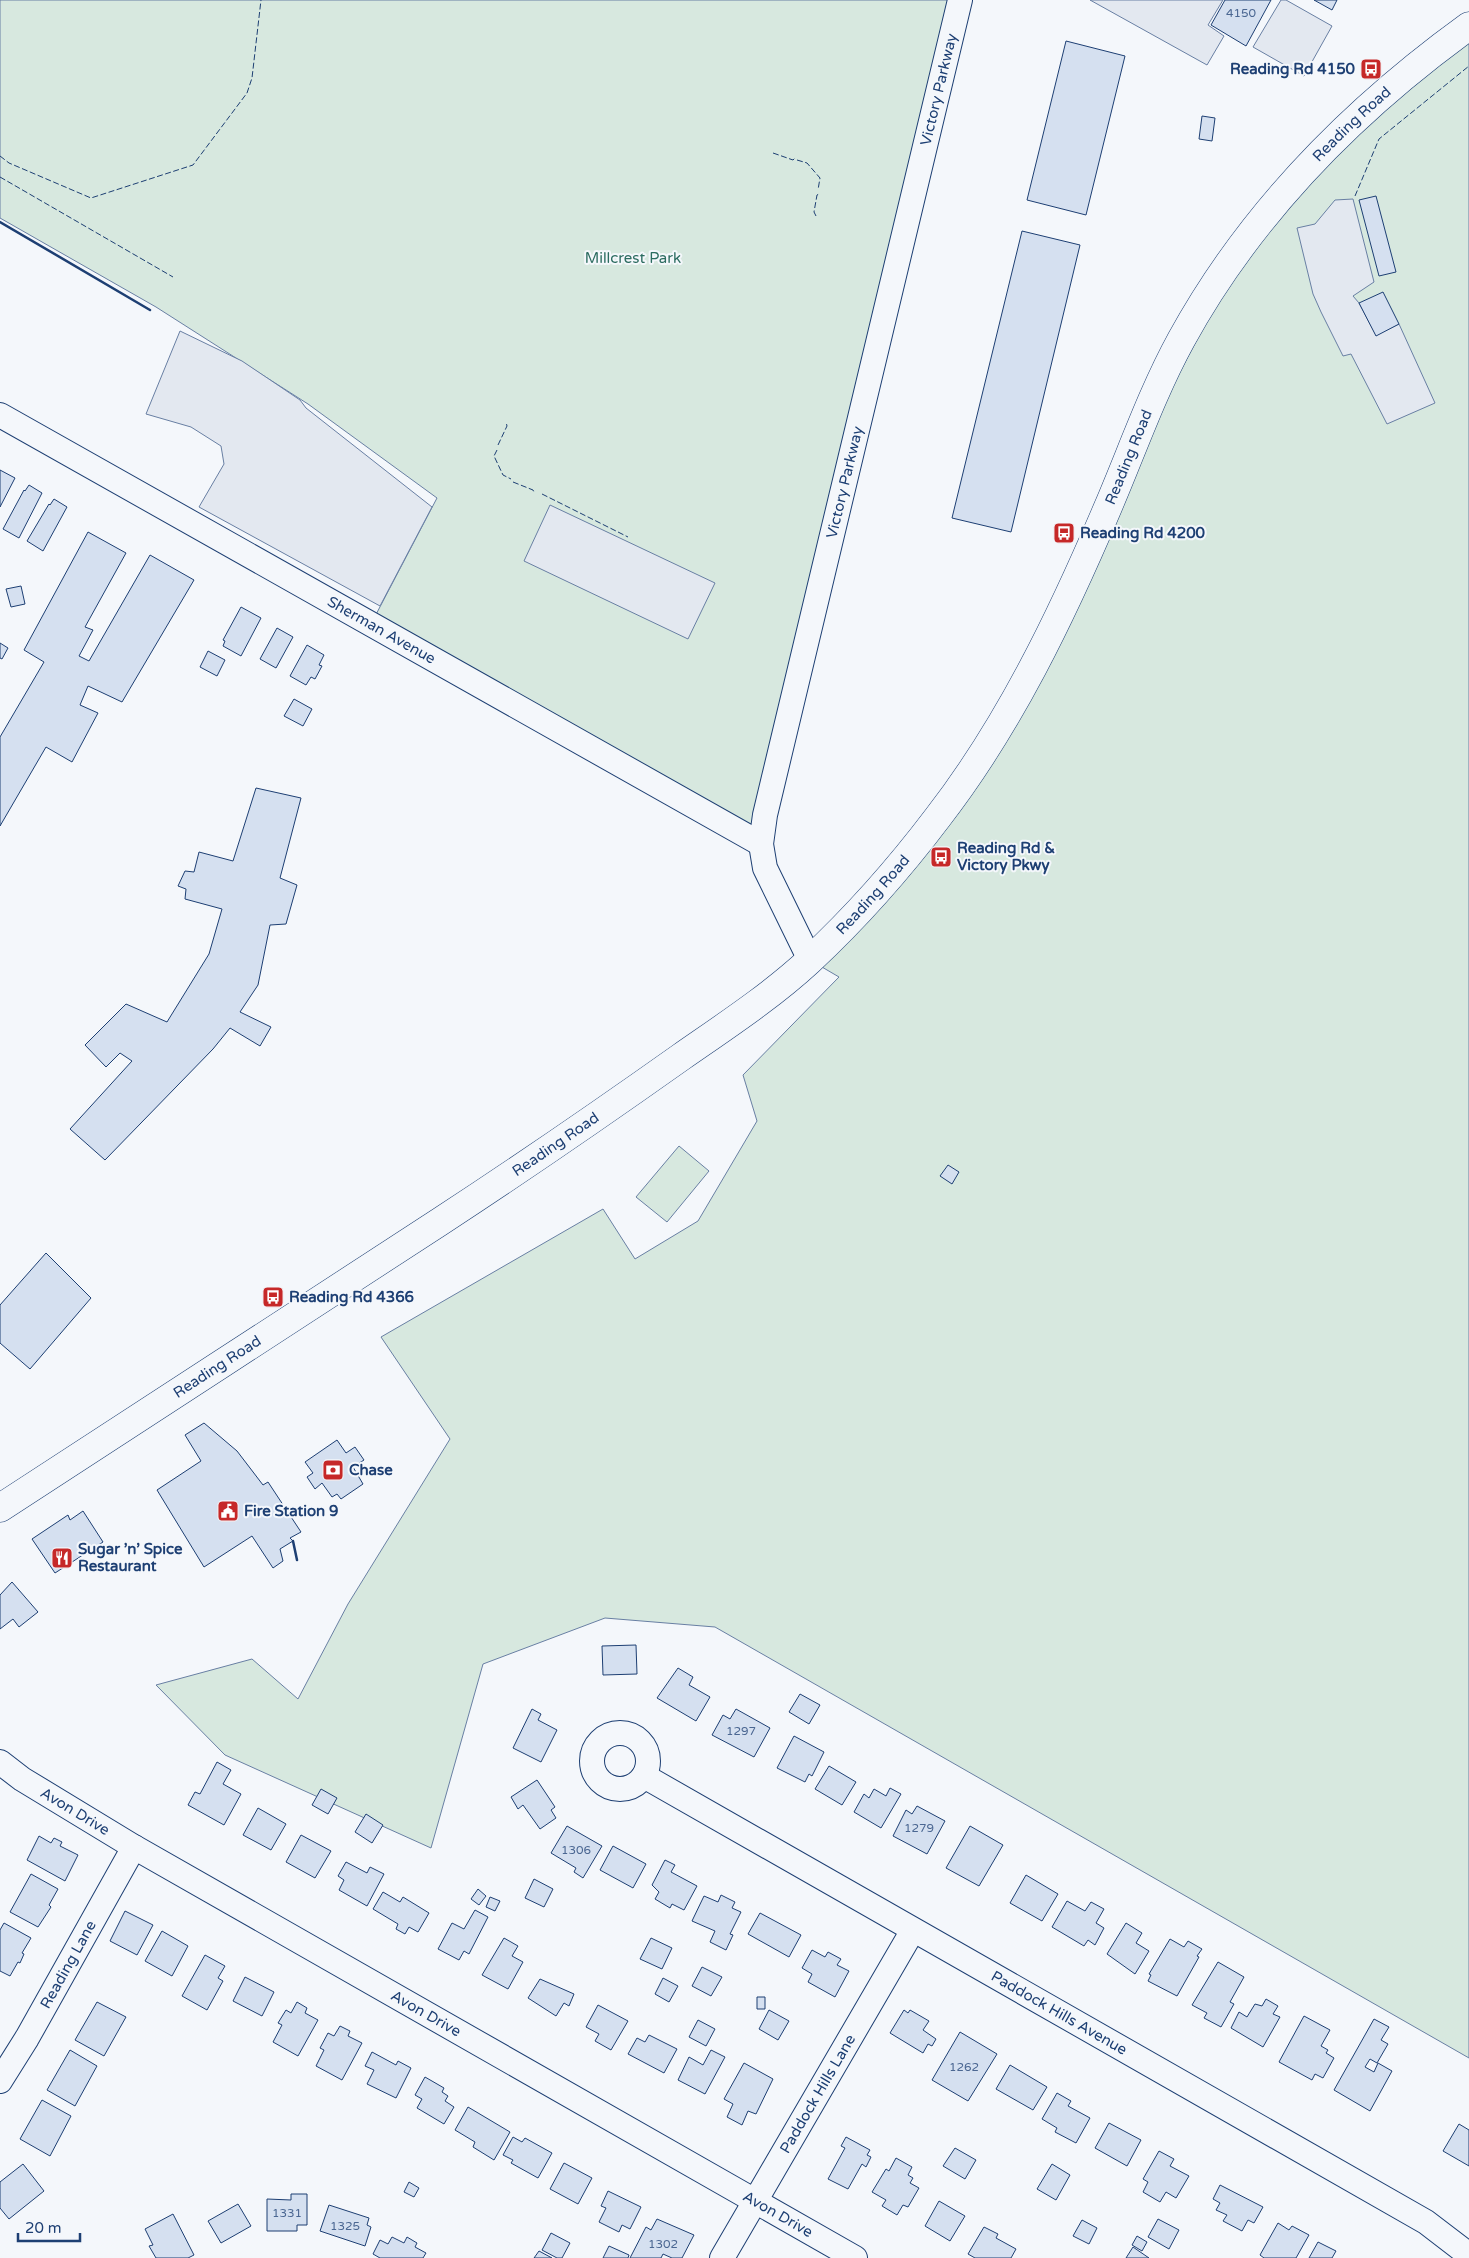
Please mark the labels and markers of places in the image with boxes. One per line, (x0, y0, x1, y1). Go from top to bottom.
bus stop icon: Reading Rd 4150 (1359, 57, 1383, 81)
place label: Reading Rd 4150 (1230, 60, 1356, 79)
bus stop icon: Reading Rd 4200 (1052, 521, 1076, 545)
place label: Reading Rd 4200 (1080, 524, 1206, 543)
place label: Reading Rd & Victory Pkwy (957, 839, 1055, 875)
bus stop icon: Reading Rd & Victory Pkwy (929, 845, 953, 869)
bus stop icon: Reading Rd 4366 (261, 1285, 285, 1309)
place label: Reading Rd 4366 (289, 1288, 414, 1307)
bank icon: Chase (321, 1458, 345, 1482)
place label: Chase (349, 1461, 393, 1479)
public building icon: Fire Station 9 (216, 1499, 240, 1523)
place label: Fire Station 9 (244, 1502, 339, 1520)
place label: Sugar ’n’ Spice Restaurant (78, 1540, 183, 1575)
restaurant icon: Sugar ’n’ Spice Restaurant (50, 1546, 74, 1570)

